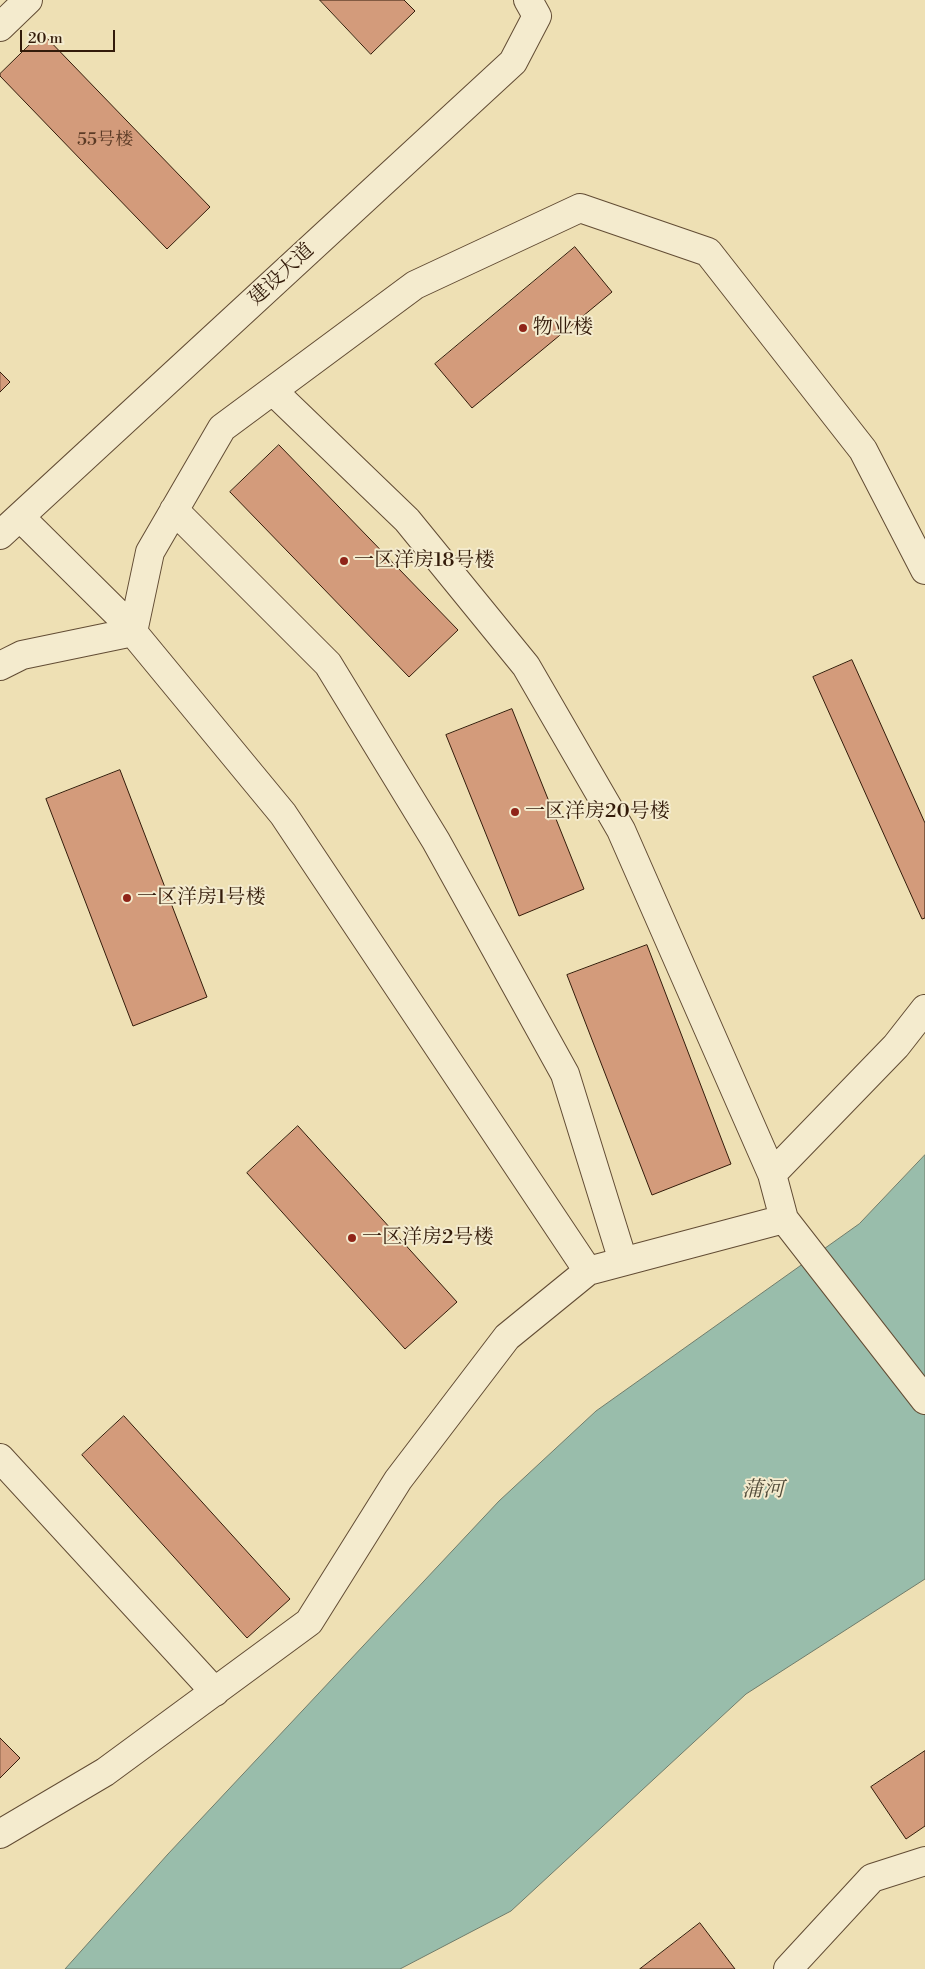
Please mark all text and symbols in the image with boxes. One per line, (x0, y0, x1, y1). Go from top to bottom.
scale bar (22, 20, 118, 52)
text: 20 m (28, 29, 63, 48)
house number: 55号楼 (77, 130, 133, 152)
street label: 建设大道 (245, 239, 319, 311)
place label: 物业楼 (533, 316, 593, 340)
marker: 物业楼 (517, 322, 529, 334)
place label: 一区洋房18号楼 (354, 549, 494, 573)
marker: 一区洋房18号楼 (338, 555, 350, 567)
place label: 一区洋房20号楼 (525, 800, 670, 824)
marker: 一区洋房20号楼 (509, 806, 521, 818)
place label: 一区洋房1号楼 (137, 886, 266, 910)
marker: 一区洋房1号楼 (121, 892, 133, 904)
place label: 一区洋房2号楼 (362, 1226, 493, 1250)
marker: 一区洋房2号楼 (346, 1232, 358, 1244)
water label: 蒲河 (742, 1478, 784, 1504)

